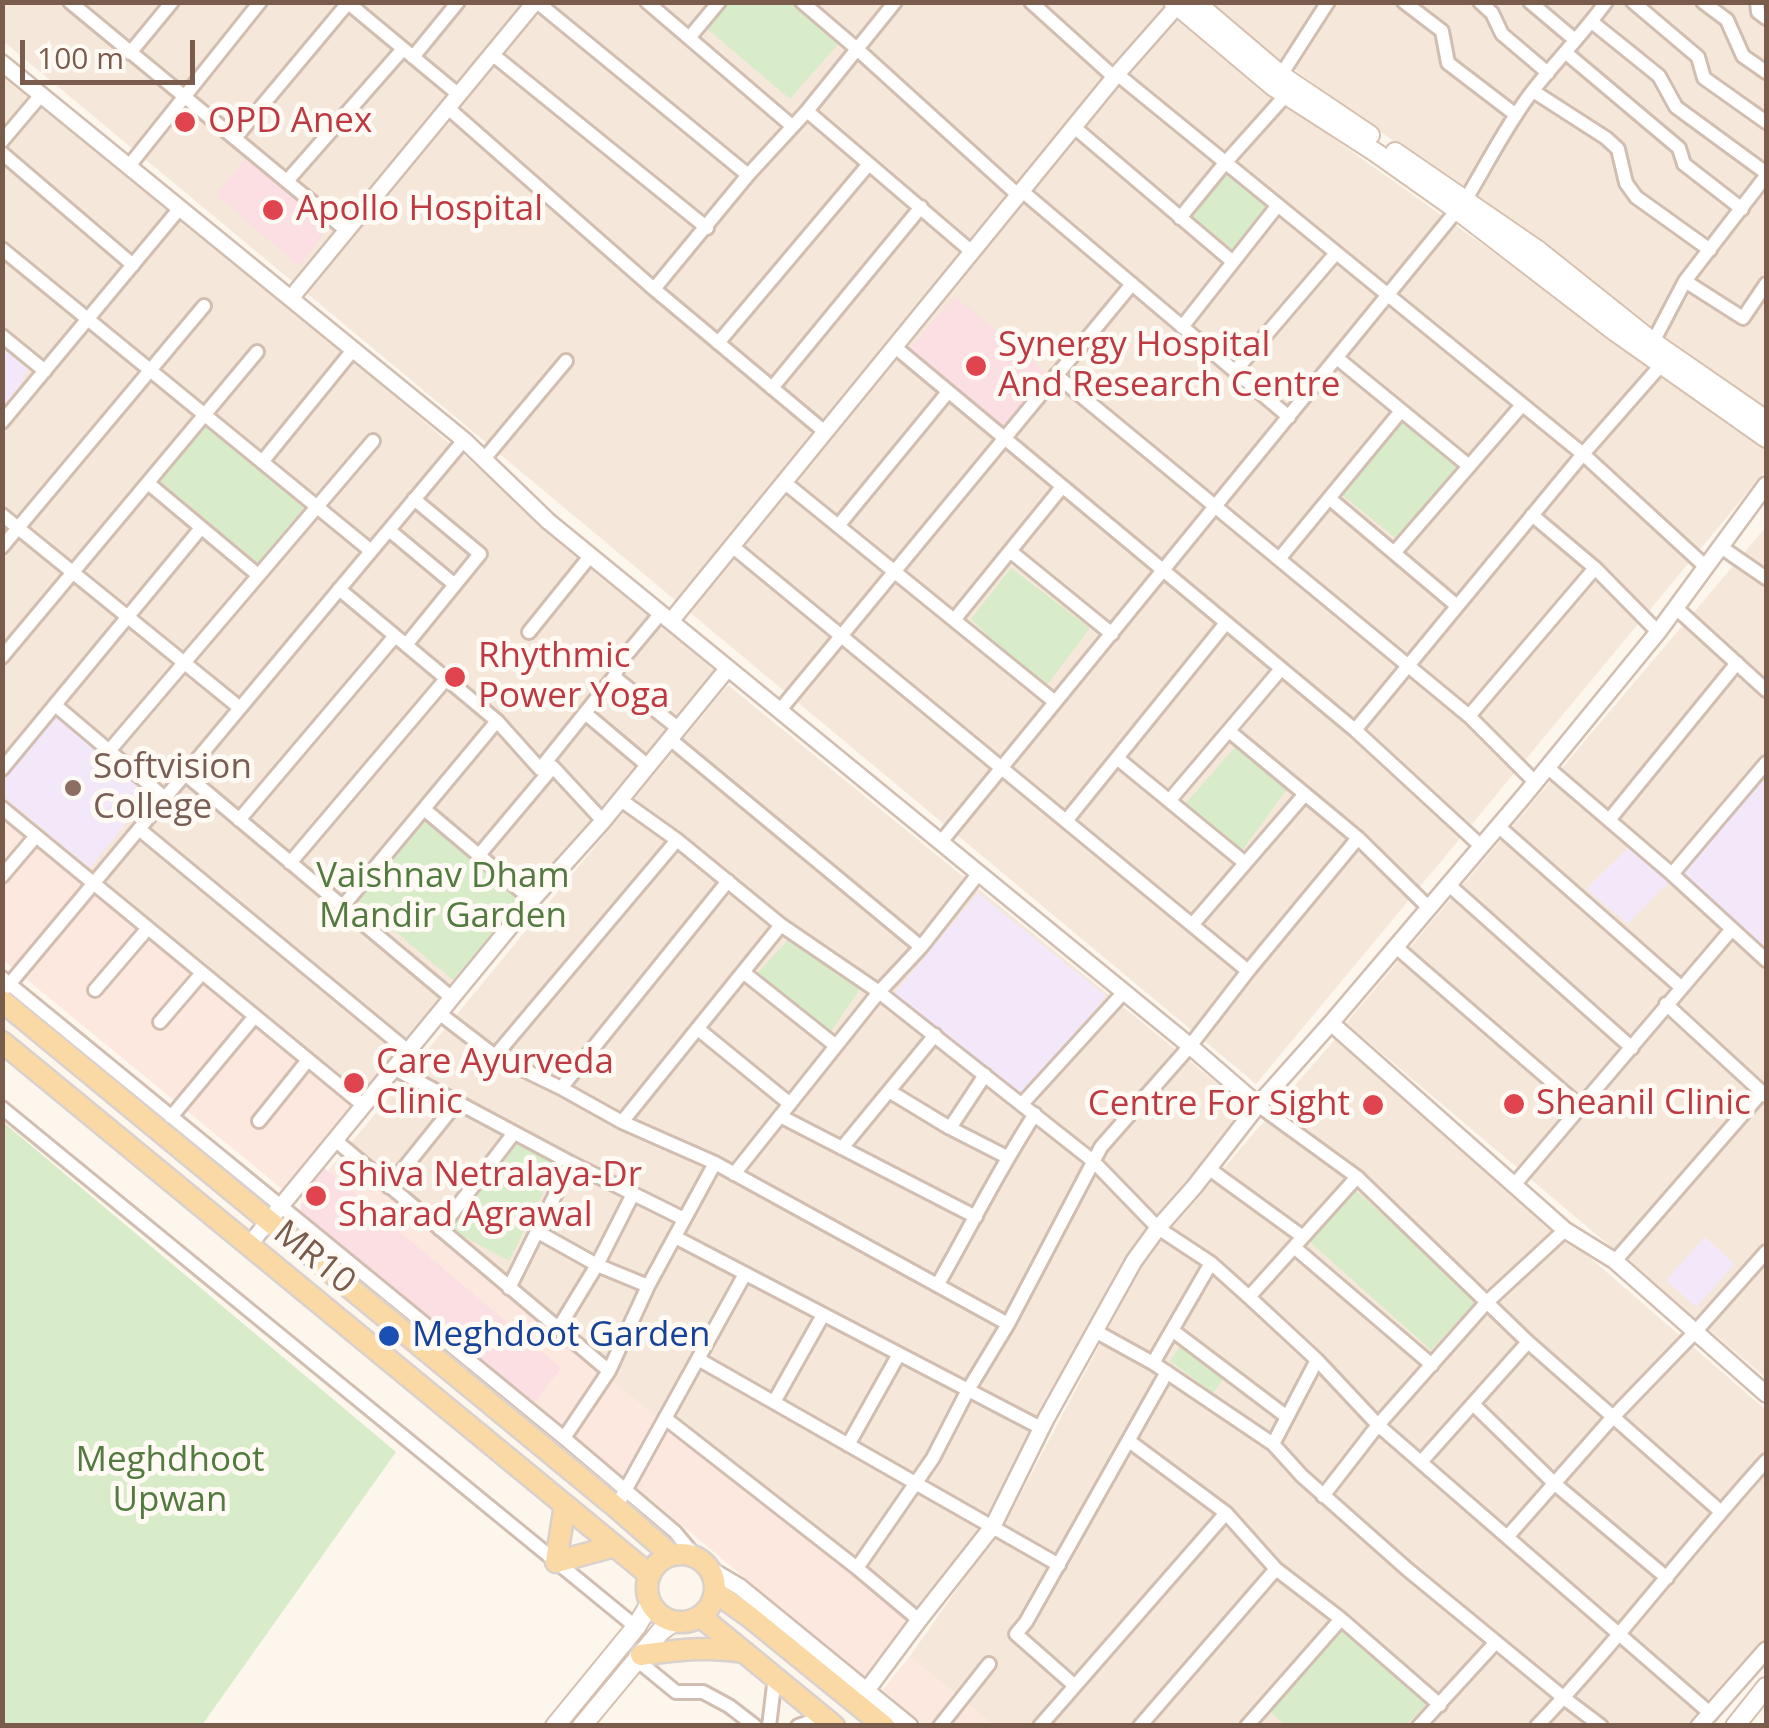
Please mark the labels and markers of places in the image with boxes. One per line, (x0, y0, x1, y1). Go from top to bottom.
place label: OPD Anex (208, 101, 372, 143)
marker: OPD Anex (172, 109, 198, 135)
place label: Apollo Hospital (296, 189, 543, 231)
marker: Apollo Hospital (260, 197, 286, 223)
place label: Synergy Hospital And Research Centre (998, 325, 1340, 407)
marker: Synergy Hospital And Research Centre (963, 353, 989, 379)
place label: Rhythmic Power Yoga (478, 636, 669, 718)
marker: Rhythmic Power Yoga (442, 664, 468, 690)
place label: Softvision College (93, 747, 252, 829)
marker: Softvision College (62, 777, 84, 799)
place label: Care Ayurveda Clinic (376, 1042, 614, 1124)
marker: Care Ayurveda Clinic (341, 1070, 367, 1096)
place label: Sheanil Clinic (1536, 1083, 1751, 1125)
place label: Centre For Sight (1088, 1084, 1350, 1126)
marker: Sheanil Clinic (1501, 1091, 1527, 1117)
marker: Centre For Sight (1360, 1092, 1386, 1118)
place label: Shiva Netralaya-Dr Sharad Agrawal (338, 1155, 642, 1237)
marker: Shiva Netralaya-Dr Sharad Agrawal (303, 1183, 329, 1209)
place label: Meghdoot Garden (412, 1315, 710, 1357)
marker: Meghdoot Garden (376, 1323, 402, 1349)

